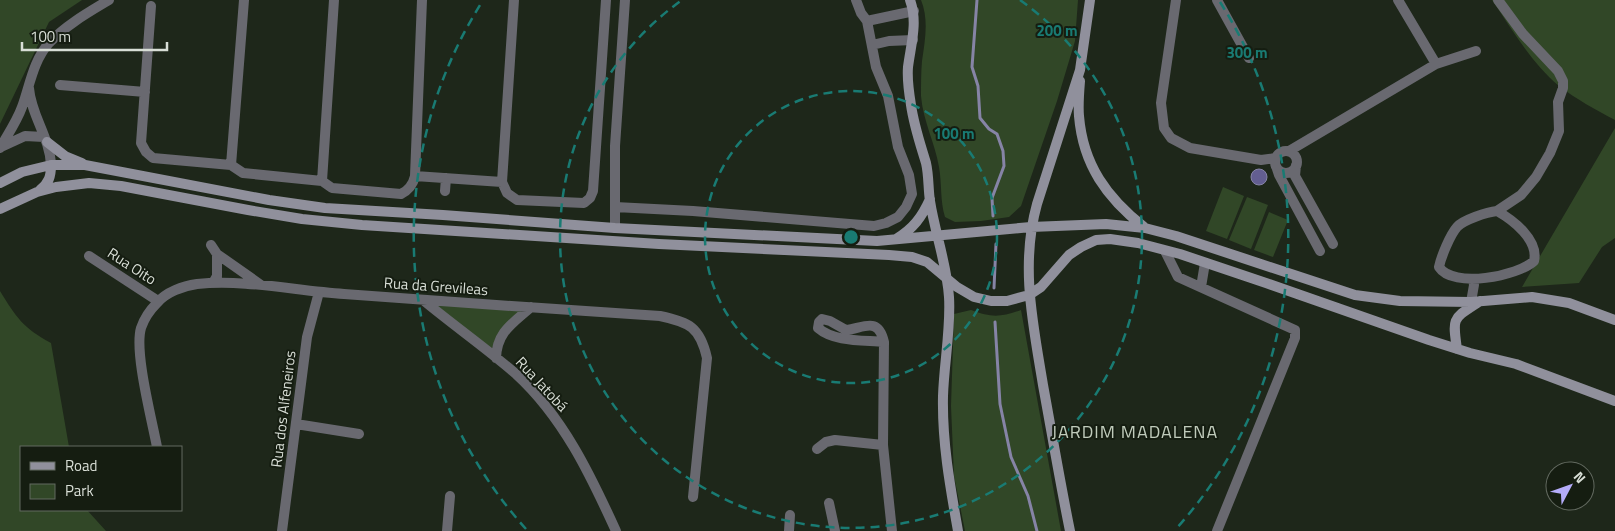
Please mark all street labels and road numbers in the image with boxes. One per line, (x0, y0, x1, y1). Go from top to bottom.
street label: Rua Oito (103, 242, 161, 290)
street label: Rua da Grevileas (383, 271, 489, 301)
street label: Rua dos Alfeneiros (264, 349, 302, 469)
street label: Rua Jatobá (510, 351, 574, 417)

